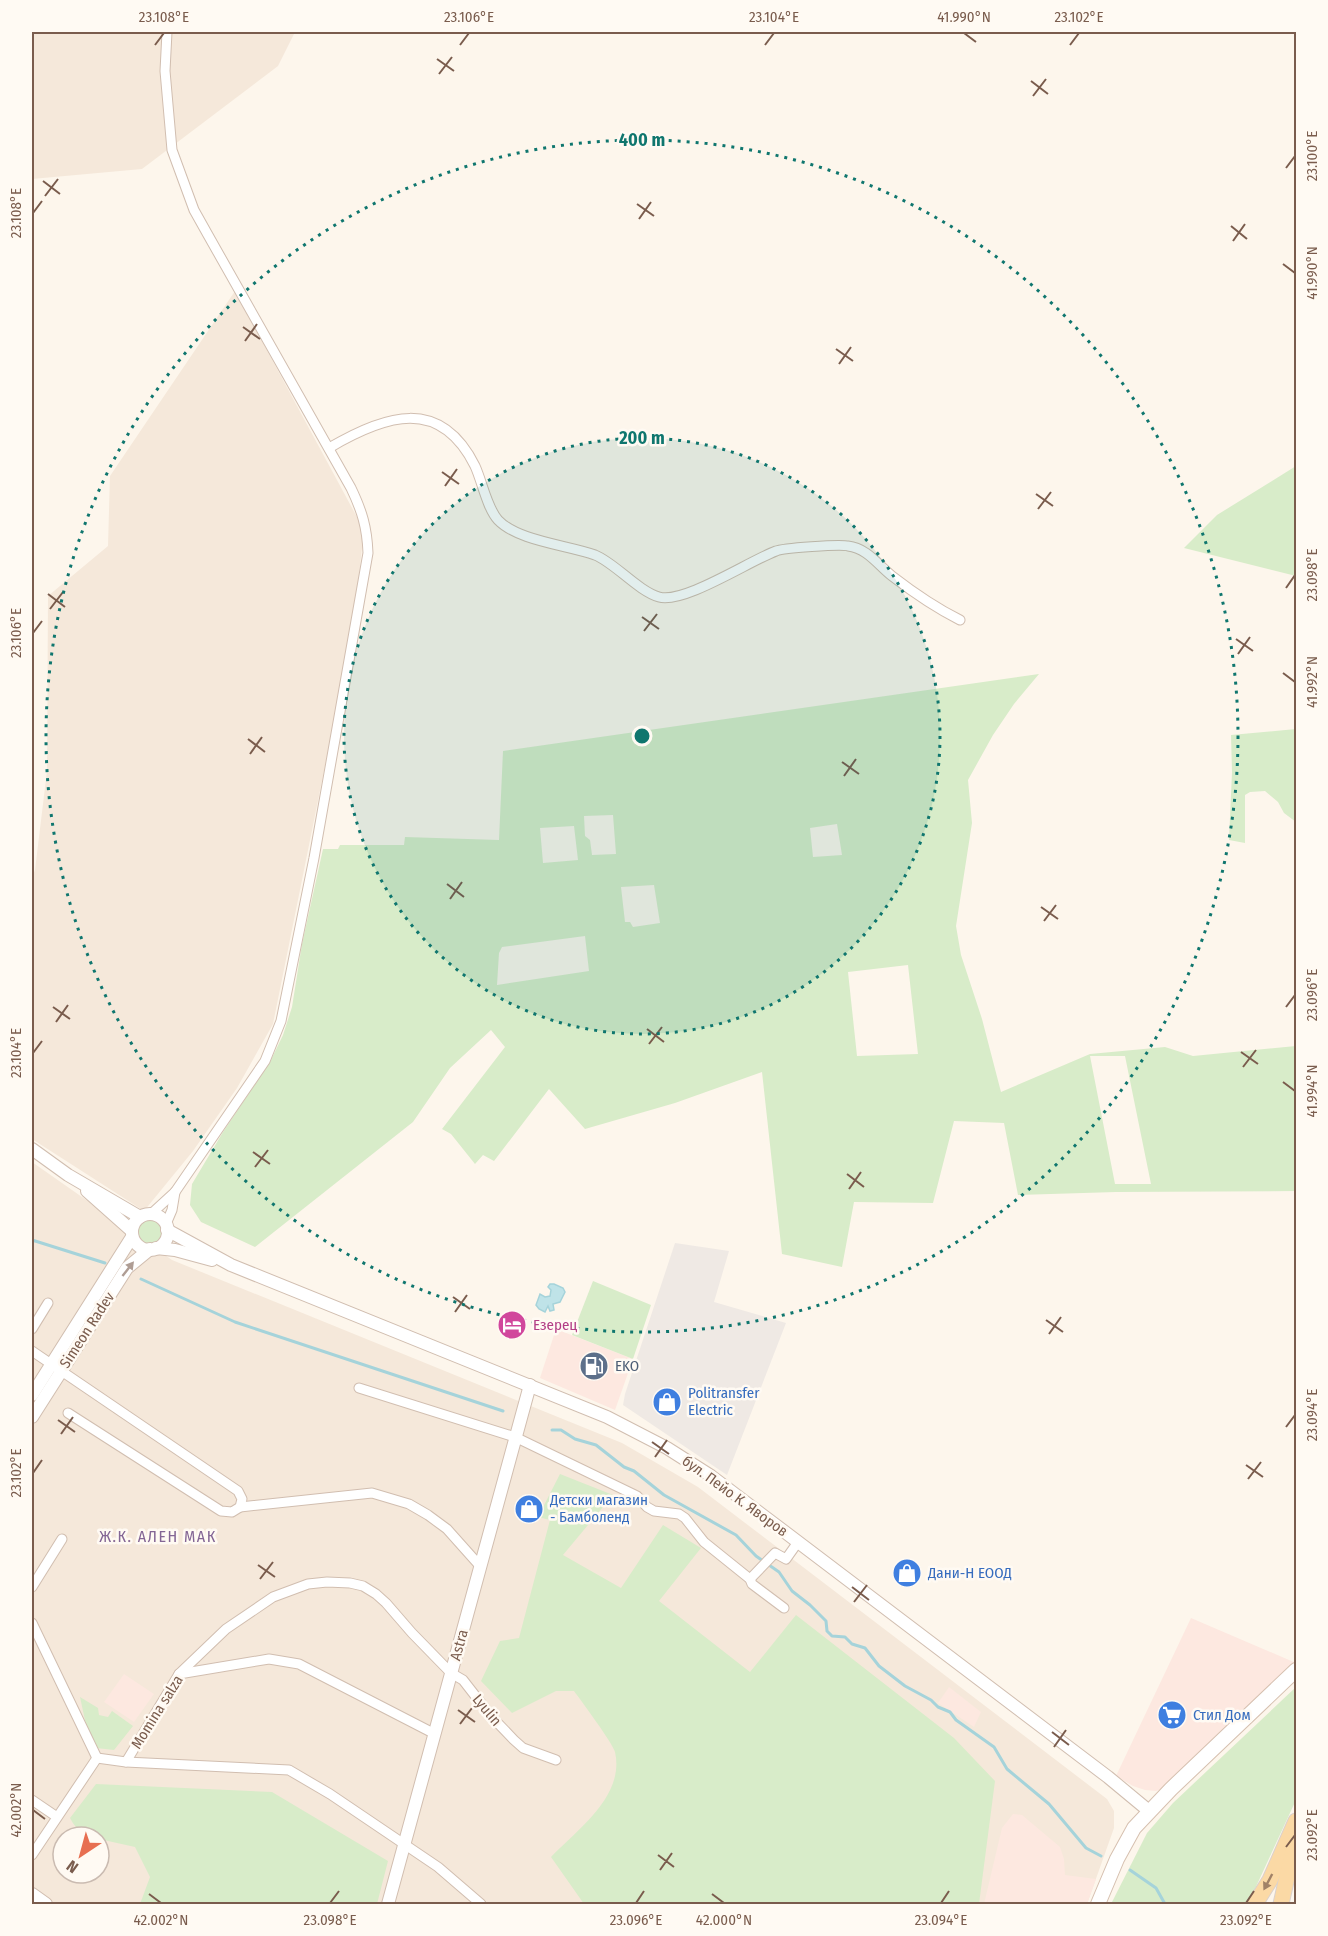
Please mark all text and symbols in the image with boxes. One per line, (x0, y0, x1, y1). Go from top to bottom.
text: 23.108°E (139, 8, 189, 26)
text: 23.106°E (444, 8, 494, 26)
text: 23.104°E (749, 8, 799, 26)
text: 41.990°N (937, 8, 991, 26)
text: 23.102°E (1054, 8, 1104, 26)
text: 400 m (619, 129, 665, 151)
text: 23.100°E (1303, 131, 1321, 181)
text: 23.108°E (7, 188, 25, 238)
text: 41.990°N (1303, 246, 1321, 300)
text: 200 m (618, 427, 665, 449)
text: 23.098°E (1303, 549, 1321, 601)
text: 23.106°E (7, 608, 25, 658)
text: 41.992°N (1303, 656, 1321, 708)
centre of rings (632, 726, 652, 746)
text: 23.096°E (1303, 969, 1321, 1021)
text: 23.104°E (7, 1028, 25, 1078)
text: 41.994°N (1303, 1065, 1321, 1117)
one-way arrow (121, 1261, 134, 1277)
street label: Simeon Radev (56, 1288, 118, 1371)
hotel icon: Езерец (496, 1309, 528, 1341)
place label: Езерец (533, 1316, 577, 1334)
fuel station icon: EKO (578, 1350, 610, 1382)
place label: EKO (615, 1357, 639, 1375)
place label: Politransfer Electric (688, 1384, 760, 1419)
shop icon: Politransfer Electric (651, 1386, 683, 1418)
text: 23.094°E (1303, 1389, 1321, 1441)
text: 23.102°E (7, 1448, 25, 1498)
street label: бул. Пейо К. Яворов (679, 1452, 791, 1540)
place label: Детски магазин - Бамболенд (549, 1491, 648, 1526)
shop icon: Детски магазин - Бамболенд (513, 1493, 545, 1525)
district label: Ж.К. АЛЕН МАК (99, 1527, 217, 1546)
shop icon: Дани-Н ЕООД (891, 1557, 923, 1589)
place label: Дани-Н ЕООД (927, 1564, 1012, 1582)
street label: Astra (446, 1628, 472, 1662)
street label: Momina salza (127, 1672, 187, 1752)
street label: Lyulin (469, 1690, 505, 1730)
supermarket icon: Стил Дом (1156, 1699, 1188, 1731)
place label: Стил Дом (1193, 1706, 1251, 1724)
text: 42.002°N (7, 1783, 25, 1837)
text: 23.092°E (1303, 1809, 1321, 1861)
north arrow (51, 1825, 111, 1885)
text: N (63, 1856, 82, 1877)
one-way arrow (1263, 1874, 1273, 1891)
text: 42.002°N (134, 1911, 188, 1929)
text: 23.098°E (304, 1911, 356, 1929)
text: 23.096°E (610, 1911, 662, 1929)
text: 42.000°N (696, 1911, 752, 1929)
text: 23.094°E (915, 1911, 967, 1929)
text: 23.092°E (1220, 1911, 1272, 1929)

